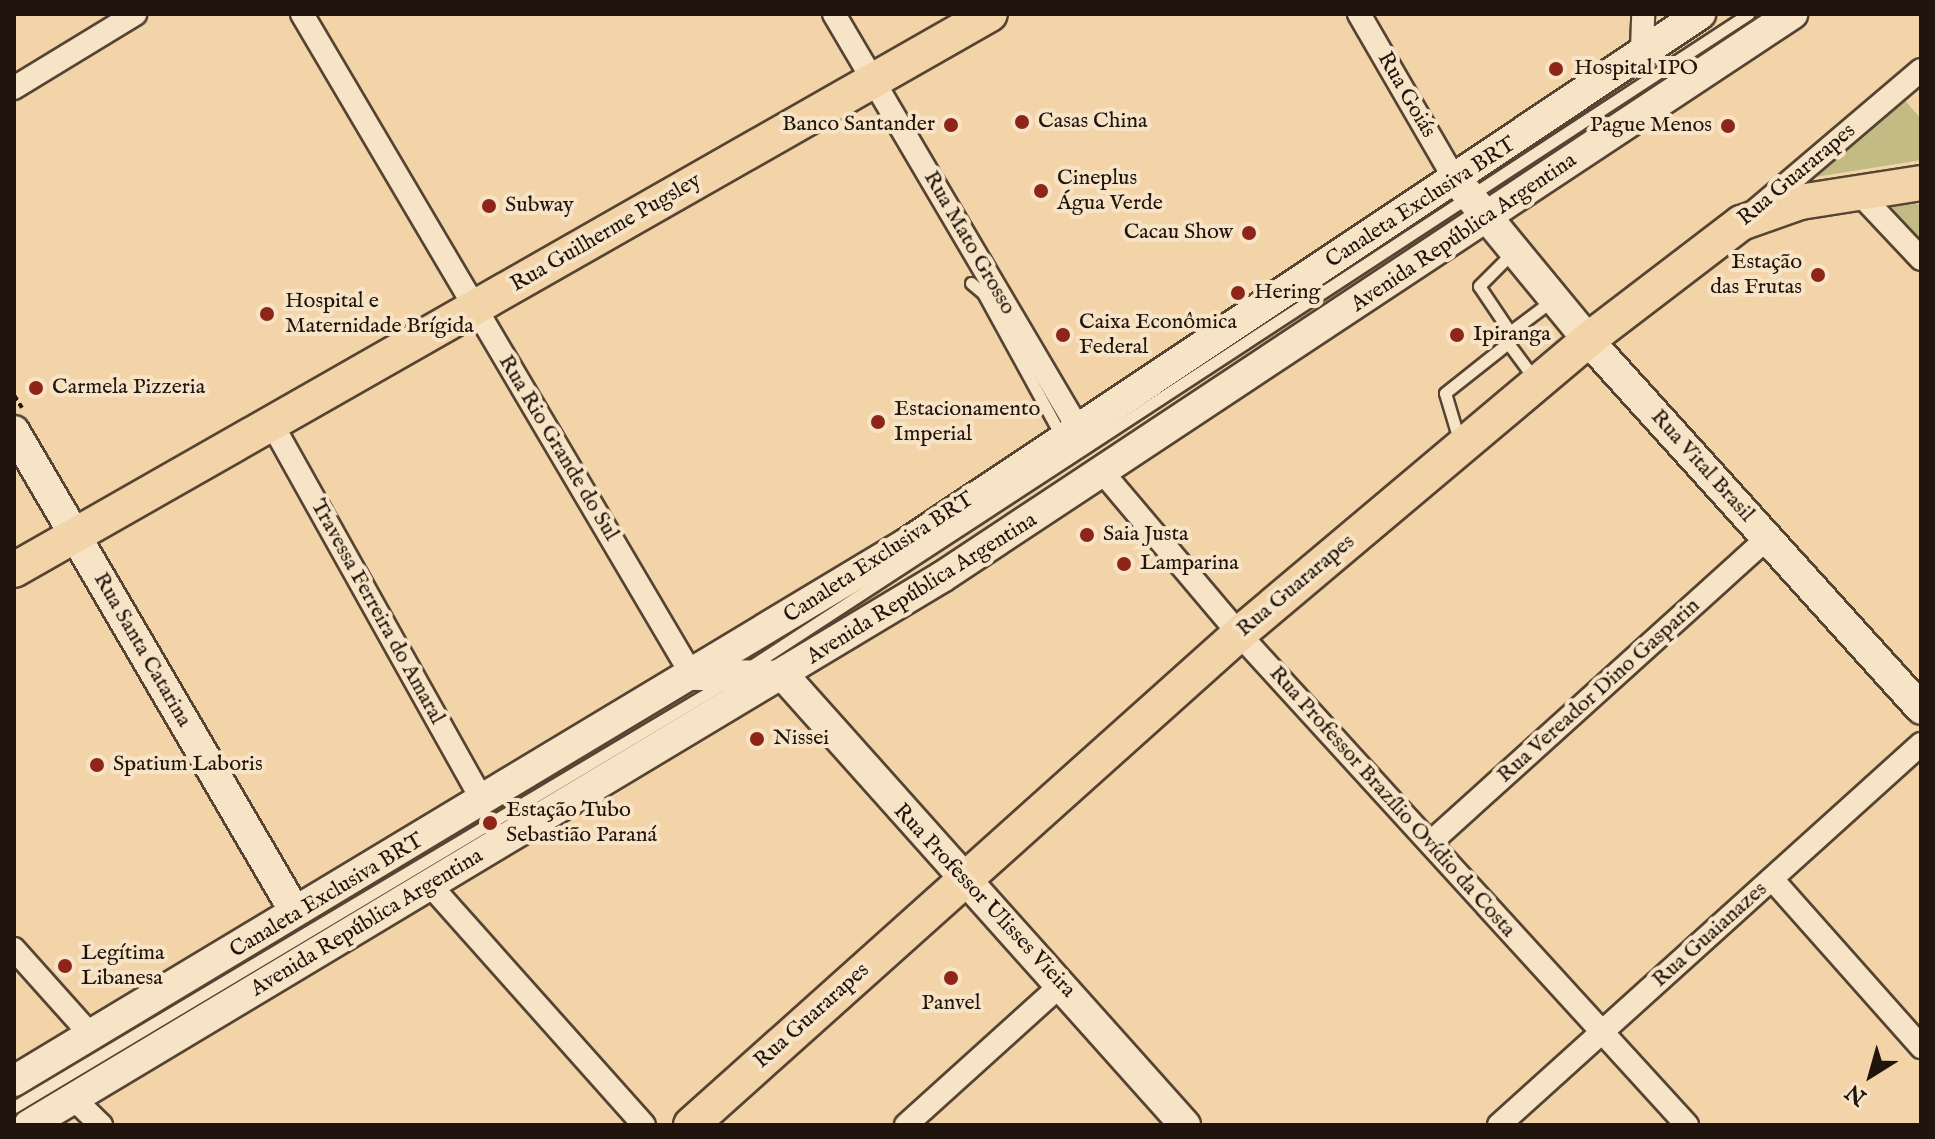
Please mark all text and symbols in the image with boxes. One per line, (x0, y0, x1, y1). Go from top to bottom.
street label: Rua Goiás (1371, 47, 1441, 143)
place label: Hospital IPO (1574, 56, 1698, 82)
marker: Hospital IPO (1545, 58, 1567, 80)
place label: Casas China (1038, 109, 1148, 135)
place label: Banco Santander (782, 112, 935, 138)
marker: Casas China (1013, 113, 1031, 131)
place label: Pague Menos (1590, 113, 1712, 139)
marker: Banco Santander (942, 116, 960, 134)
marker: Pague Menos (1719, 117, 1737, 135)
street label: Rua Guararapes (1733, 118, 1861, 232)
street label: Canaleta Exclusiva BRT (1321, 132, 1521, 274)
street label: Avenida República Argentina (1346, 148, 1582, 318)
place label: Cineplus Água Verde (1057, 165, 1163, 216)
street label: Rua Mato Grosso (917, 166, 1021, 320)
street label: Rua Guilherme Pugsley (506, 168, 706, 298)
marker: Cineplus Água Verde (1032, 182, 1050, 200)
place label: Subway (505, 193, 574, 219)
marker: Subway (480, 197, 498, 215)
place label: Cacau Show (1124, 220, 1233, 246)
marker: Cacau Show (1240, 224, 1258, 242)
place label: Estação das Frutas (1710, 249, 1802, 300)
marker: Estação das Frutas (1809, 266, 1827, 284)
place label: Hering (1254, 280, 1320, 306)
marker: Hering (1229, 284, 1247, 302)
place label: Hospital e Maternidade Brígida (285, 288, 474, 340)
marker: Hospital e Maternidade Brígida (256, 303, 278, 325)
place label: Caixa Econômica Federal (1079, 309, 1237, 360)
place label: Ipiranga (1473, 322, 1551, 348)
marker: Caixa Econômica Federal (1054, 326, 1072, 344)
marker: Ipiranga (1448, 326, 1466, 344)
street label: Rua Rio Grande do Sul (492, 350, 624, 546)
place label: Carmela Pizzeria (52, 375, 205, 401)
marker: Carmela Pizzeria (27, 379, 45, 397)
place label: Estacionamento Imperial (894, 396, 1040, 448)
street label: Rua Vital Brasil (1645, 404, 1759, 528)
marker: Estacionamento Imperial (869, 413, 887, 431)
street label: Canaleta Exclusiva BRT (779, 487, 979, 629)
street label: Travessa Ferreira do Amaral (304, 495, 450, 729)
street label: Avenida República Argentina (802, 507, 1042, 671)
place label: Saia Justa (1103, 522, 1189, 548)
marker: Saia Justa (1078, 526, 1096, 544)
street label: Rua Guararapes (1232, 529, 1360, 643)
place label: Lamparina (1140, 551, 1239, 577)
marker: Lamparina (1115, 555, 1133, 573)
street label: Rua Santa Catarina (87, 568, 197, 732)
street label: Rua Vereador Dino Gasparin (1492, 593, 1706, 789)
street label: Rua Professor Brazílio Ovídio da Costa (1263, 661, 1521, 943)
place label: Nissei (773, 726, 829, 752)
marker: Nissei (748, 730, 766, 748)
place label: Spatium Laboris (113, 752, 263, 778)
marker: Spatium Laboris (88, 756, 106, 774)
place label: Estação Tubo Sebastião Paraná (506, 797, 657, 848)
street label: Rua Professor Ulisses Vieira (887, 799, 1081, 1003)
marker: Estação Tubo Sebastião Paraná (481, 814, 499, 832)
street label: Canaleta Exclusiva BRT (225, 828, 429, 964)
street label: Avenida República Argentina (246, 843, 488, 1003)
street label: Rua Guaianazes (1647, 877, 1773, 993)
place label: Legítima Libanesa (81, 940, 165, 992)
marker: Legítima Libanesa (56, 957, 74, 975)
street label: Rua Guararapes (749, 957, 875, 1075)
marker: Panvel (942, 969, 960, 987)
place label: Panvel (921, 991, 981, 1017)
north arrow (1831, 1035, 1911, 1115)
text: N (1841, 1077, 1873, 1111)

